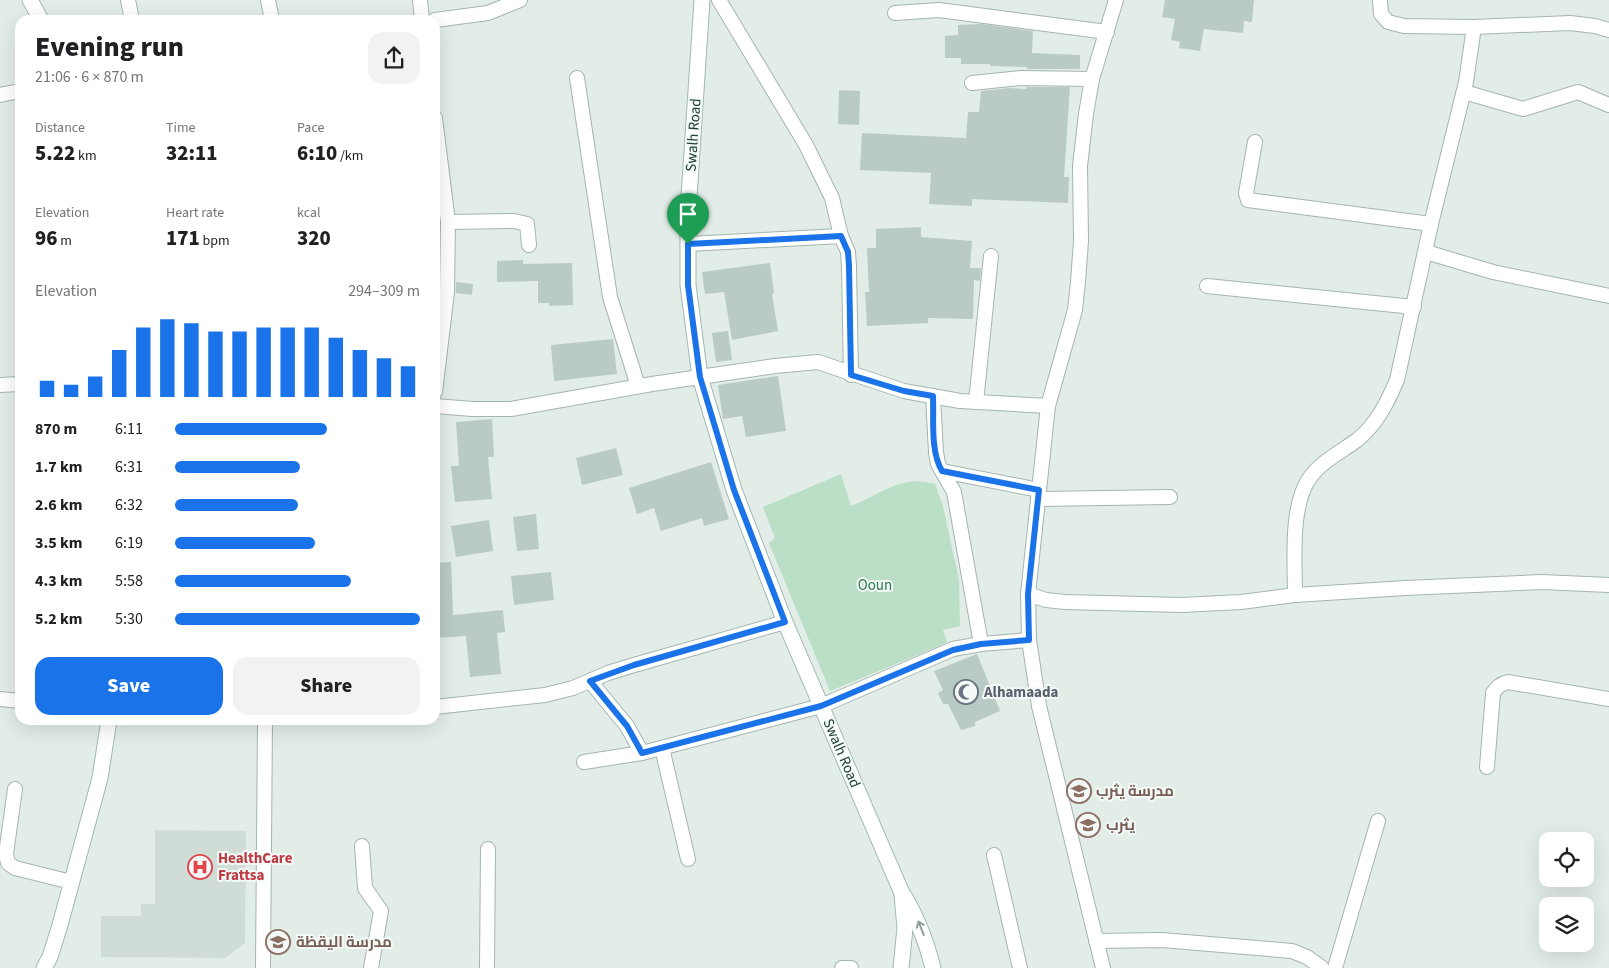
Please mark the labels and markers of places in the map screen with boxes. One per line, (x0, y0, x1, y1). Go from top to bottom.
pin (667, 193, 709, 244)
mosque icon: Alhamaada (953, 679, 979, 705)
place label: Alhamaada (983, 682, 1059, 703)
school or university icon: مدرسة يثرب (1066, 778, 1092, 804)
place label: مدرسة يثرب (1096, 781, 1174, 802)
school or university icon: يثرب (1075, 812, 1101, 838)
place label: يثرب (1106, 815, 1135, 836)
place label: HealthCare Frattsa (218, 848, 293, 886)
hospital icon: HealthCare Frattsa (187, 854, 213, 880)
school or university icon: مدرسة اليقظة (265, 929, 291, 955)
place label: مدرسة اليقظة (296, 932, 392, 953)

